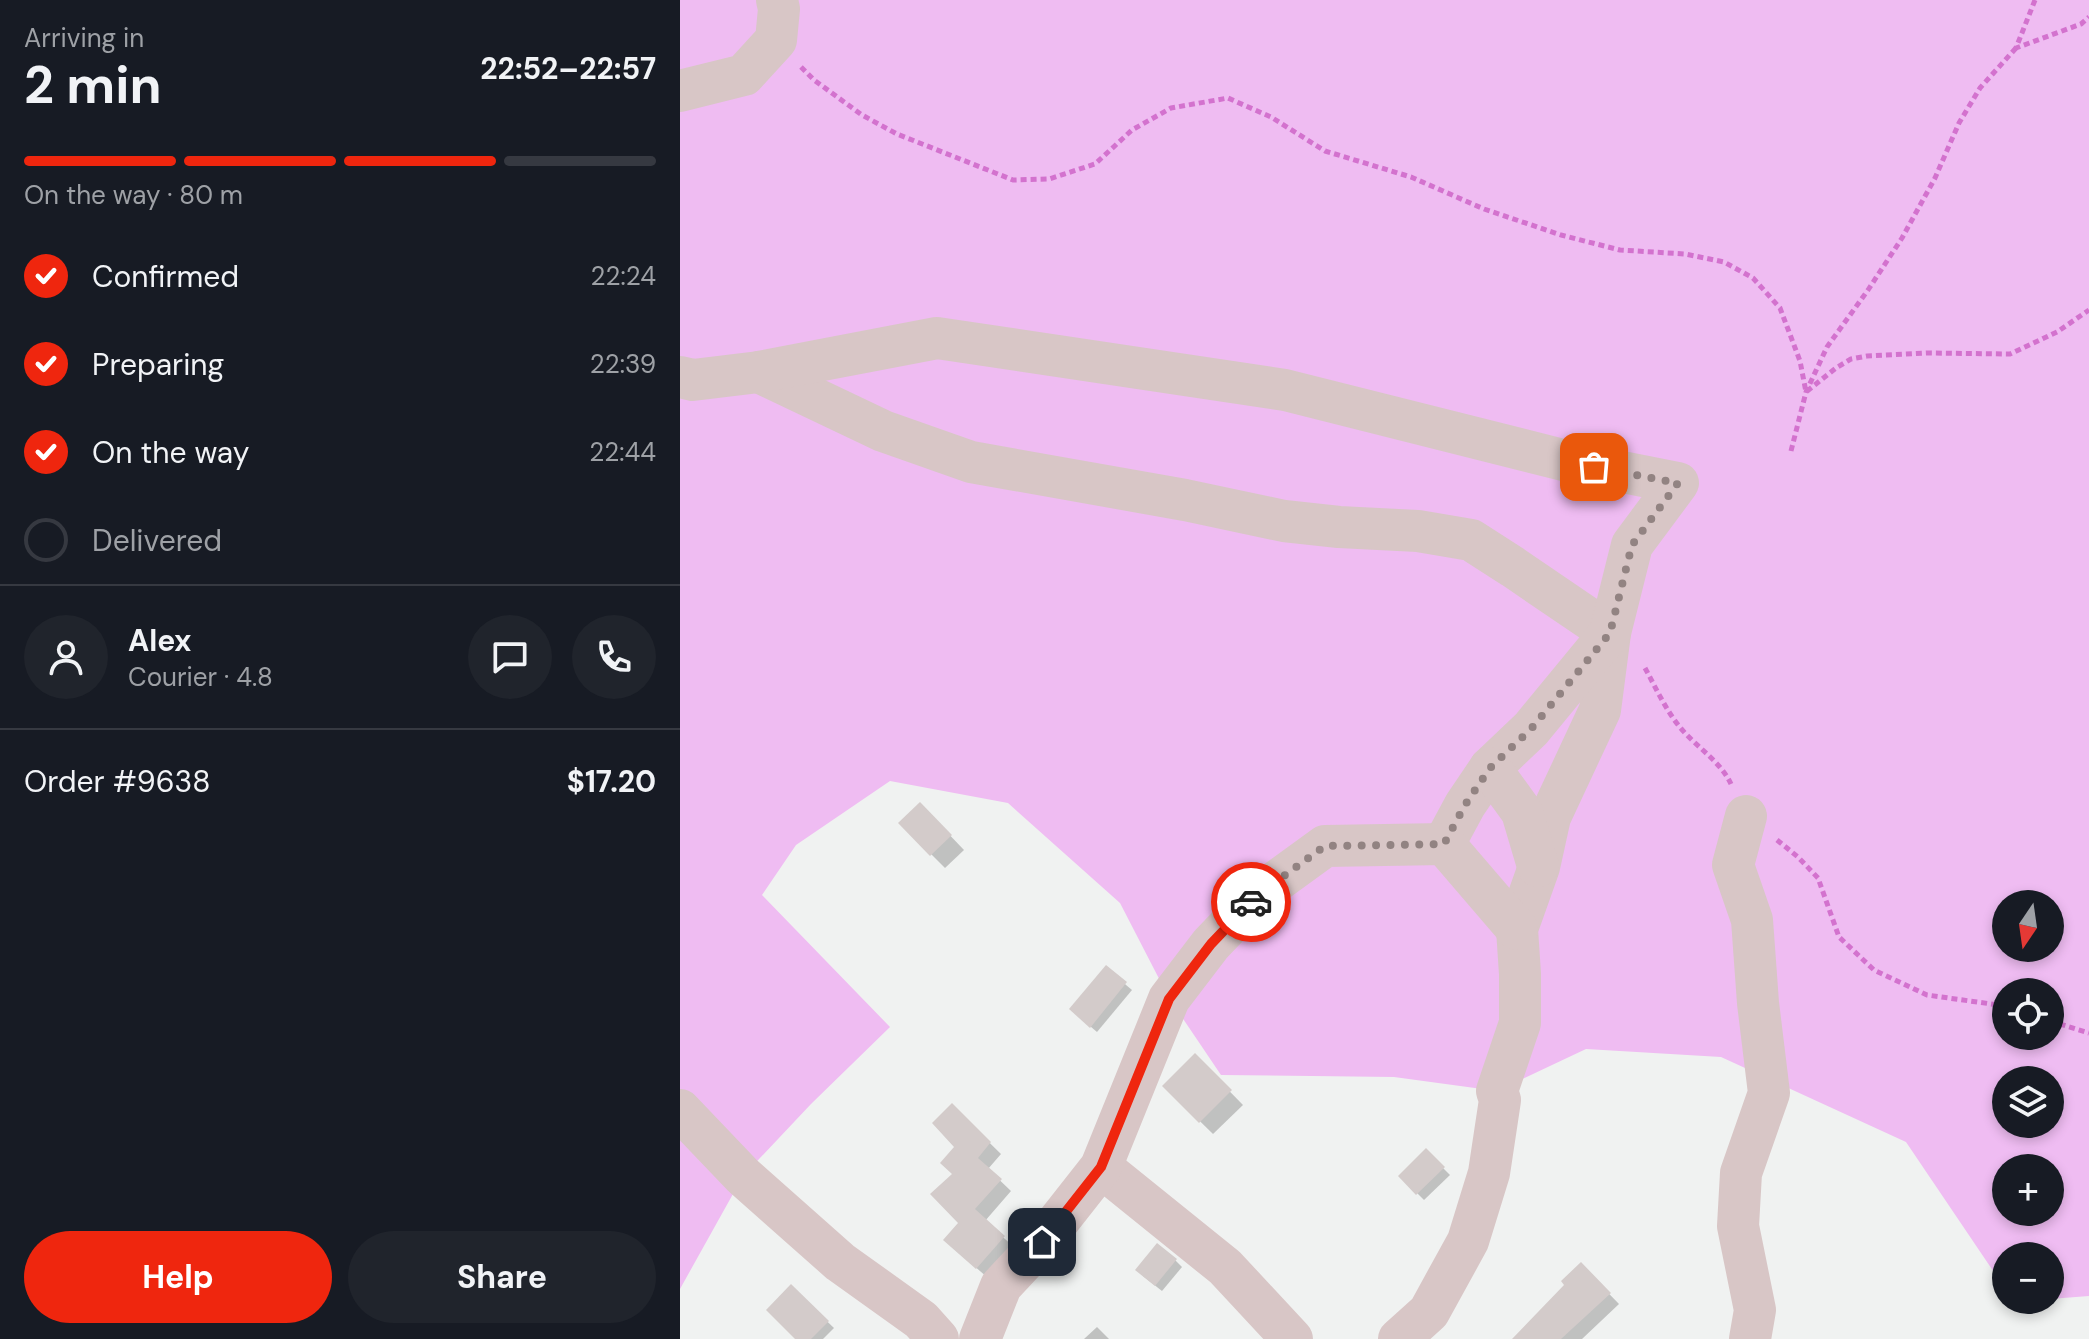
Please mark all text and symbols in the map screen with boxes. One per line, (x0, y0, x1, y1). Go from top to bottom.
text: Arriving in (24, 21, 144, 55)
text: 22:52–22:57 (480, 49, 656, 88)
text: 2 min (24, 51, 162, 119)
text: On the way · 80 m (24, 178, 243, 212)
icon: check (24, 254, 68, 298)
text: Confirmed (92, 257, 239, 296)
text: 22:24 (590, 259, 656, 293)
icon: check (24, 342, 68, 386)
text: Preparing (92, 345, 224, 384)
text: 22:39 (590, 347, 656, 381)
icon: check (24, 430, 68, 474)
text: On the way (92, 433, 249, 472)
pin (1560, 433, 1628, 501)
text: 22:44 (589, 435, 656, 469)
icon: bag (1572, 445, 1616, 489)
text: Delivered (92, 521, 222, 560)
button: person (24, 615, 108, 699)
button: chat (468, 615, 552, 699)
button: phone (572, 615, 656, 699)
text: Alex (128, 621, 191, 660)
text: Courier · 4.8 (128, 660, 273, 694)
text: Order #9638 (24, 762, 210, 801)
text: $17.20 (567, 762, 656, 801)
courier (1211, 862, 1291, 942)
icon: car (1229, 880, 1273, 924)
north arrow (1992, 890, 2064, 962)
map controls (1992, 890, 2064, 1314)
button: locate (1992, 978, 2064, 1050)
button: layers (1992, 1066, 2064, 1138)
button: + (1992, 1154, 2064, 1226)
pin (1008, 1208, 1076, 1276)
icon: home (1020, 1220, 1064, 1264)
button: Help (24, 1231, 332, 1323)
button: Share (348, 1231, 656, 1323)
button: − (1992, 1242, 2064, 1314)

